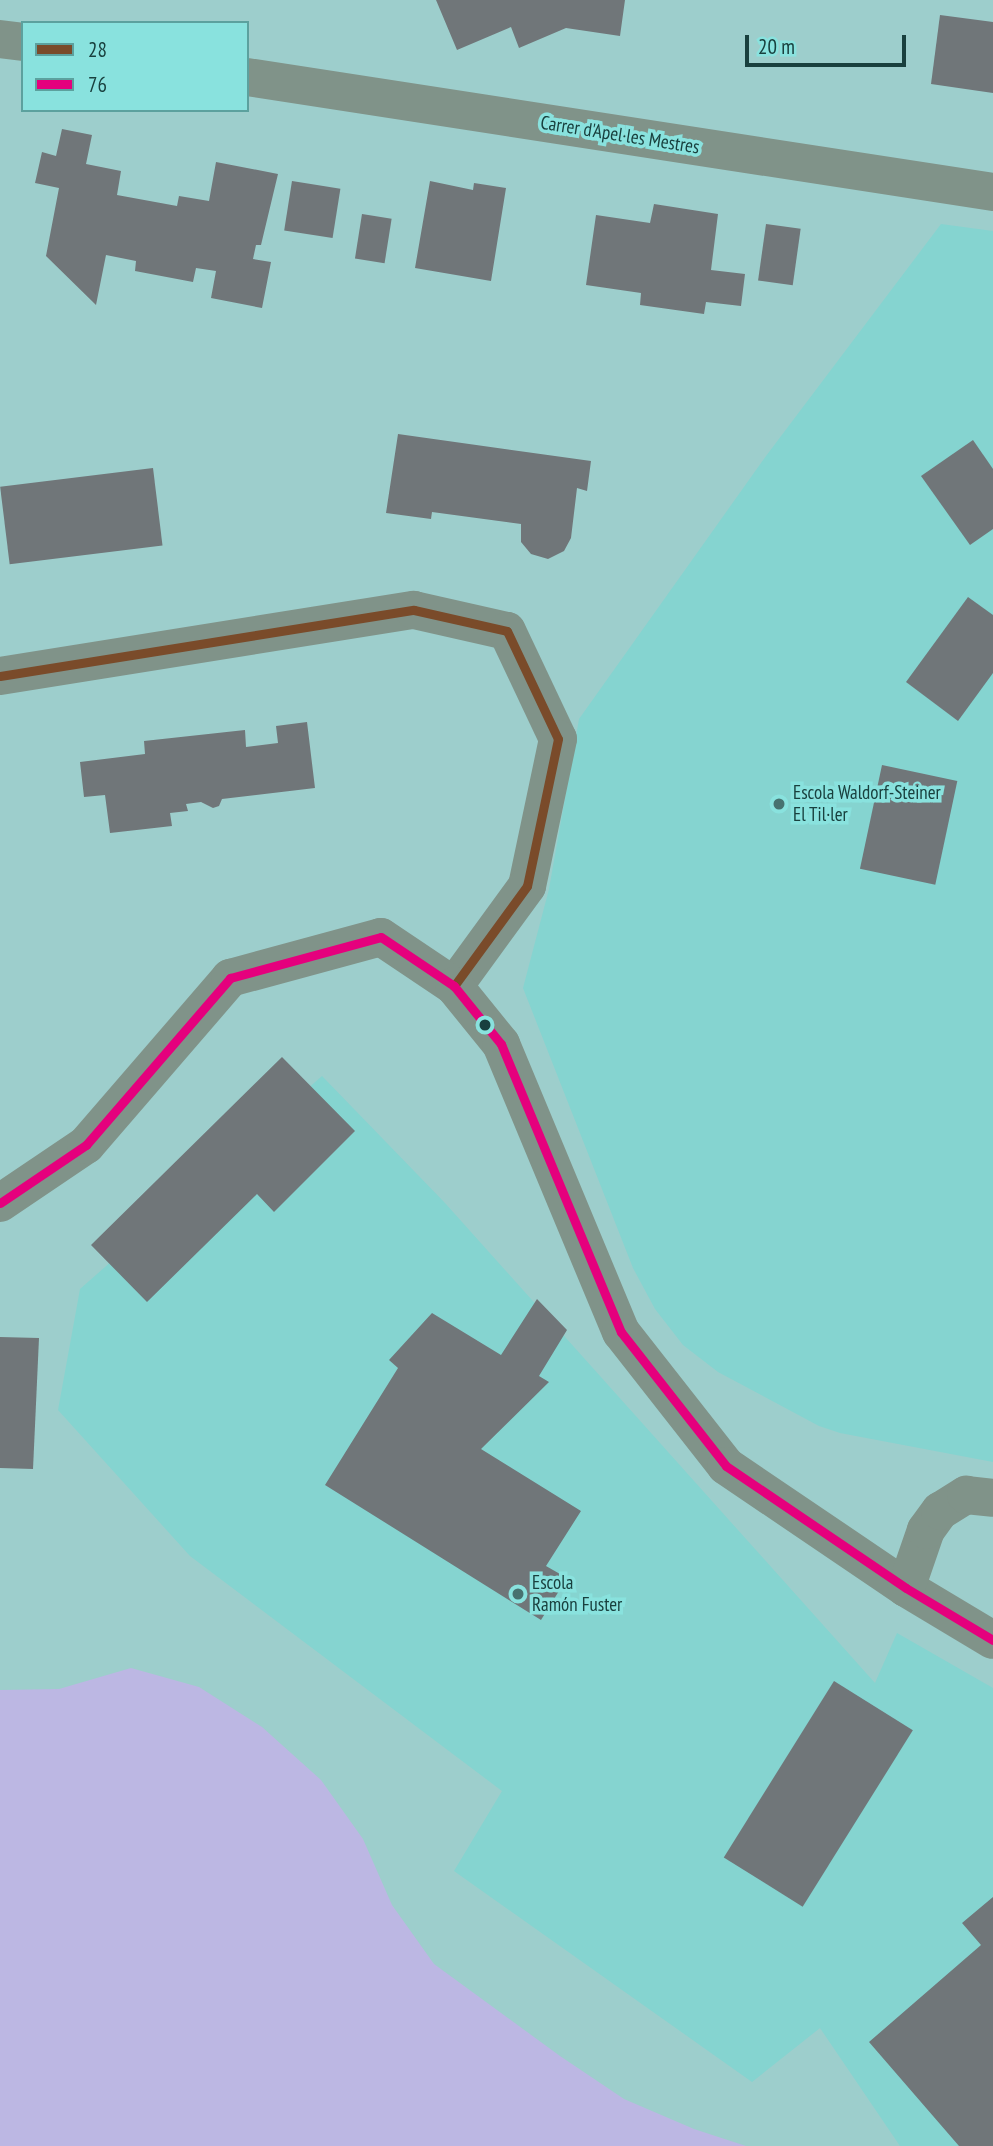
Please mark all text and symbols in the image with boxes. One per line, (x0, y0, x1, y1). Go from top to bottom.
legend (21, 21, 248, 112)
scale bar (748, 21, 909, 65)
text: 20 m (758, 33, 795, 60)
text: 28 (88, 36, 107, 63)
text: 76 (88, 71, 107, 98)
street label: Carrer d'Apel·les Mestres (539, 111, 701, 159)
place label: Escola Waldorf-Steiner El Til·ler (793, 782, 941, 826)
marker: Escola Waldorf-Steiner El Til·ler (771, 796, 787, 812)
unlabelled marker (478, 1018, 492, 1032)
place label: Escola Ramón Fuster (532, 1572, 622, 1616)
marker: Escola Ramón Fuster (510, 1586, 526, 1602)

